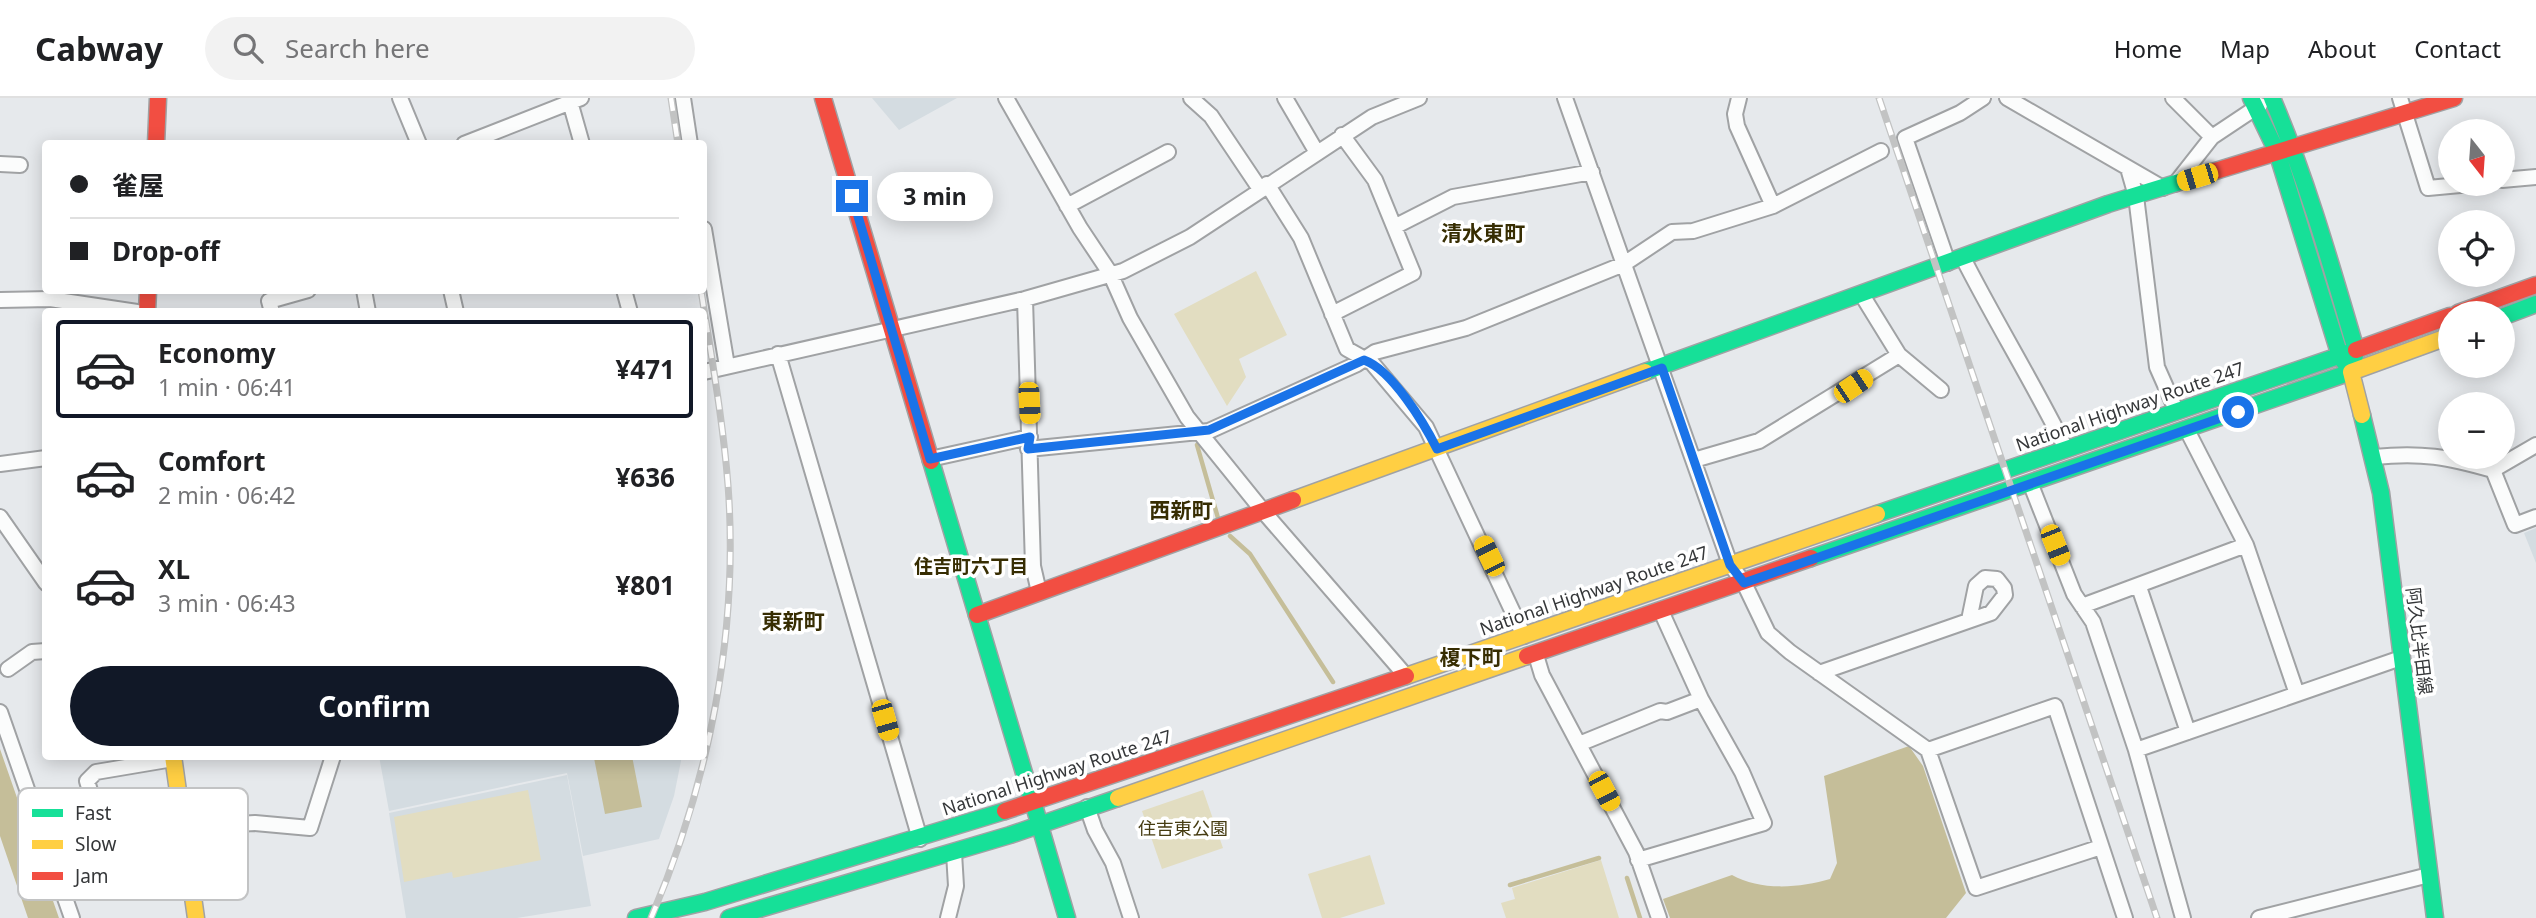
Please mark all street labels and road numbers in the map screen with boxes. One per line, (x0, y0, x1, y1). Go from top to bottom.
street label: National Highway Route 247 (2012, 356, 2247, 456)
street label: National Highway Route 247 (1476, 540, 1711, 640)
street label: 阿久比半田線 (2402, 586, 2438, 696)
street label: National Highway Route 247 (939, 724, 1175, 821)

